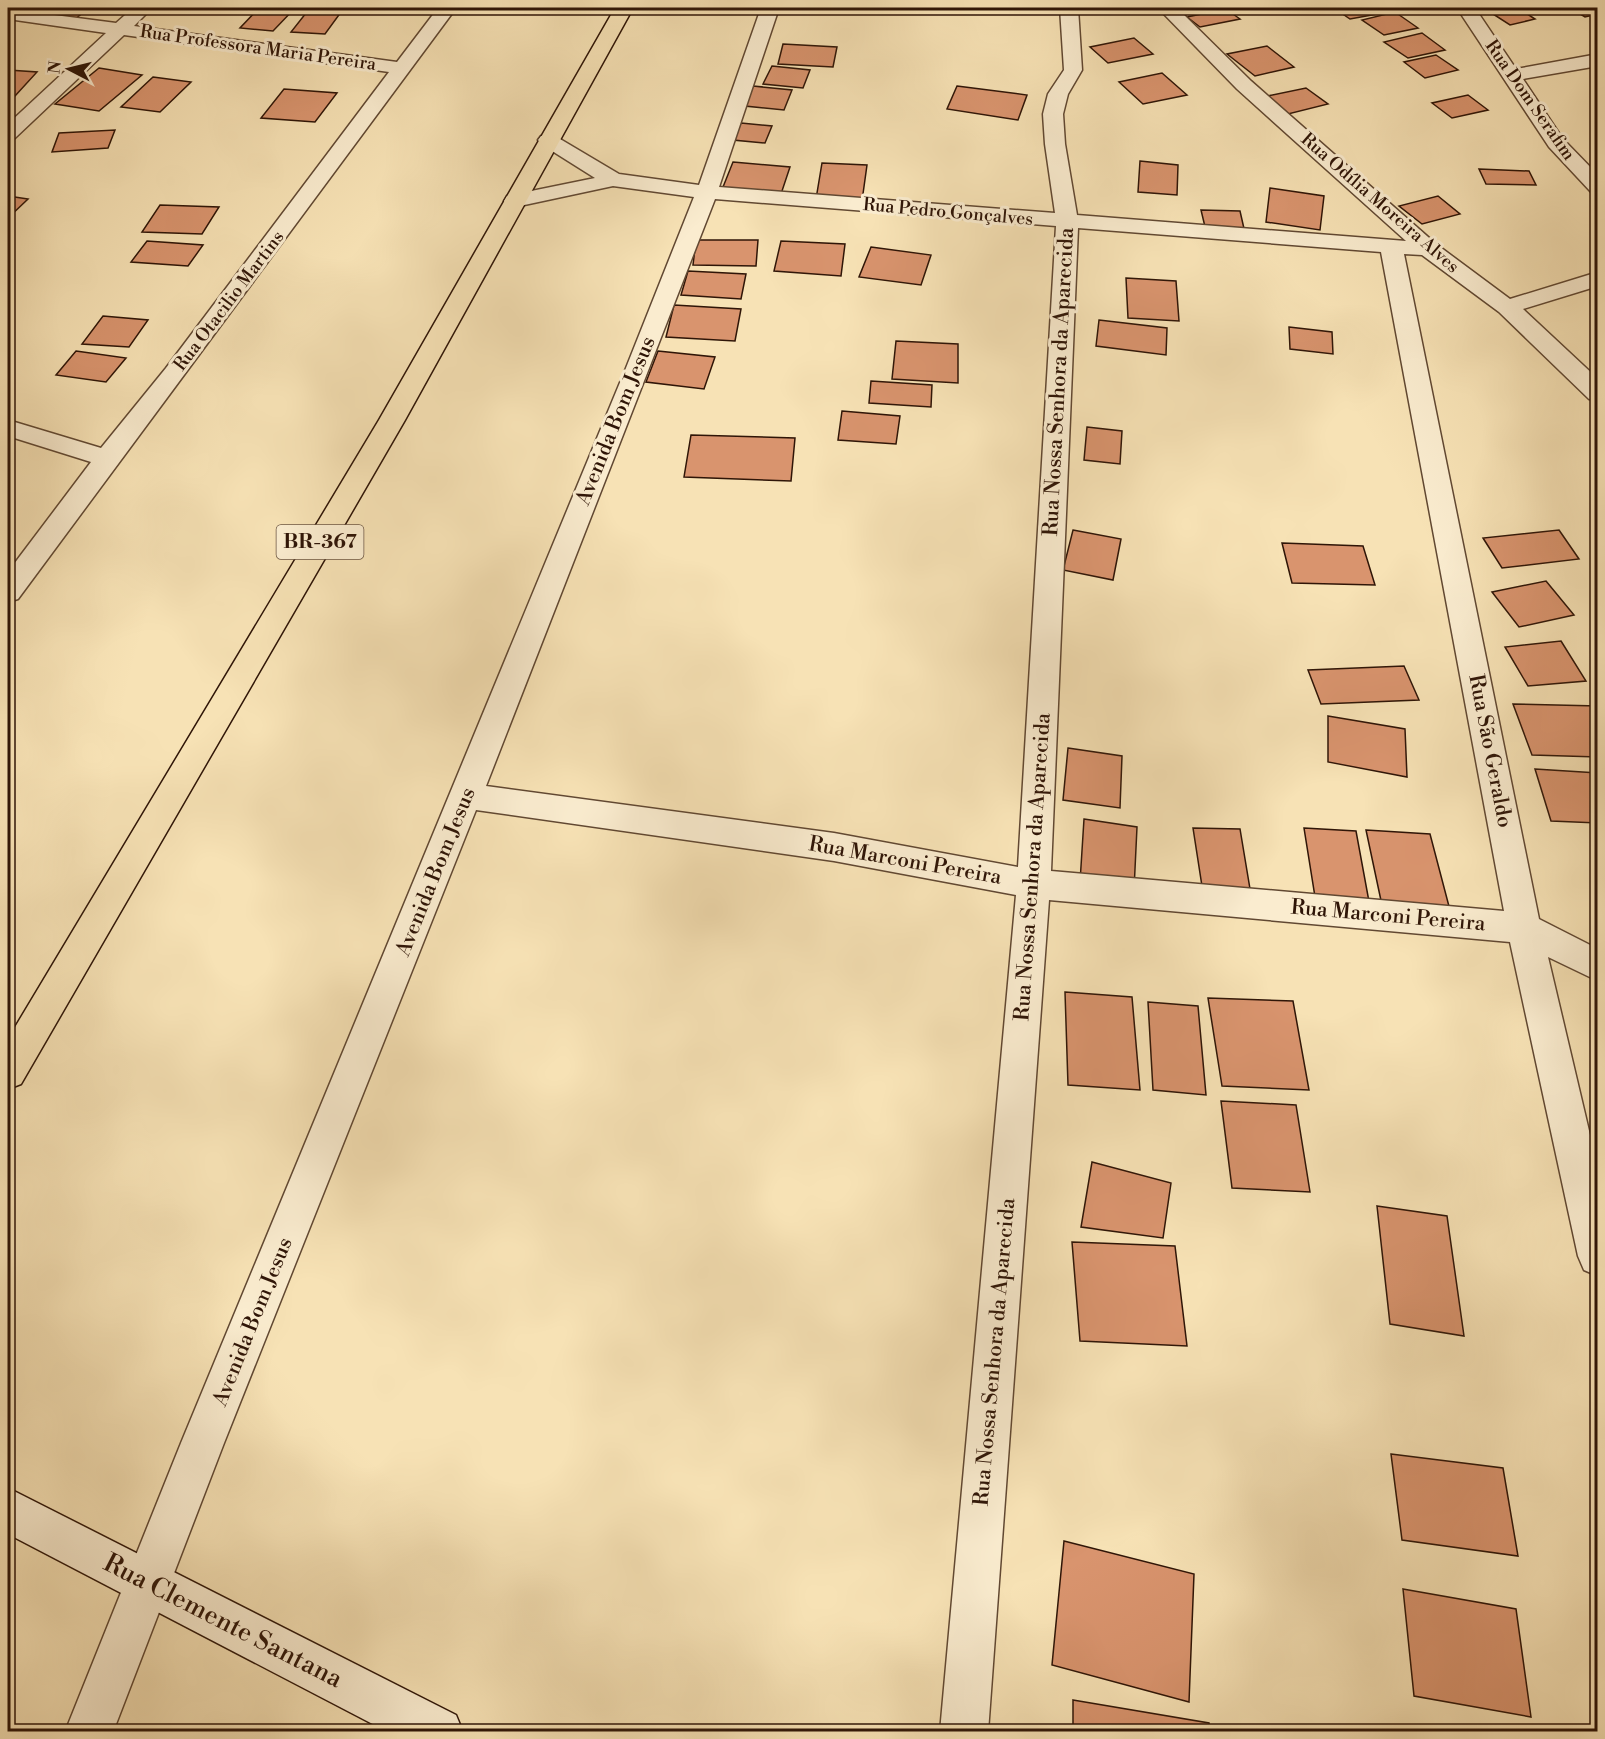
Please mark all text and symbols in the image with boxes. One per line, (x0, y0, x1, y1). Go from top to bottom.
street label: Rua Professora Maria Pereira (138, 20, 379, 76)
street label: Rua Dom Serafim (1480, 35, 1580, 165)
north arrow (39, 39, 99, 99)
text: N (44, 59, 66, 75)
street label: Rua Odília Moreira Alves (1296, 128, 1464, 278)
street label: Rua Pedro Gonçalves (862, 193, 1034, 231)
street label: Rua Otacilio Martins (169, 226, 289, 376)
street label: Rua Nossa Senhora da Aparecida (1038, 227, 1080, 537)
street label: Avenida Bom Jesus (570, 333, 662, 510)
road number: BR-367 (276, 525, 364, 559)
street label: Rua São Geraldo (1462, 672, 1518, 830)
street label: Rua Nossa Senhora da Aparecida (1009, 712, 1057, 1022)
street label: Avenida Bom Jesus (390, 784, 482, 961)
street label: Rua Marconi Pereira (807, 831, 1004, 891)
street label: Rua Marconi Pereira (1290, 895, 1487, 937)
street label: Rua Nossa Senhora da Aparecida (969, 1197, 1021, 1507)
street label: Avenida Bom Jesus (207, 1234, 299, 1411)
street label: Rua Clemente Santana (98, 1547, 349, 1696)

